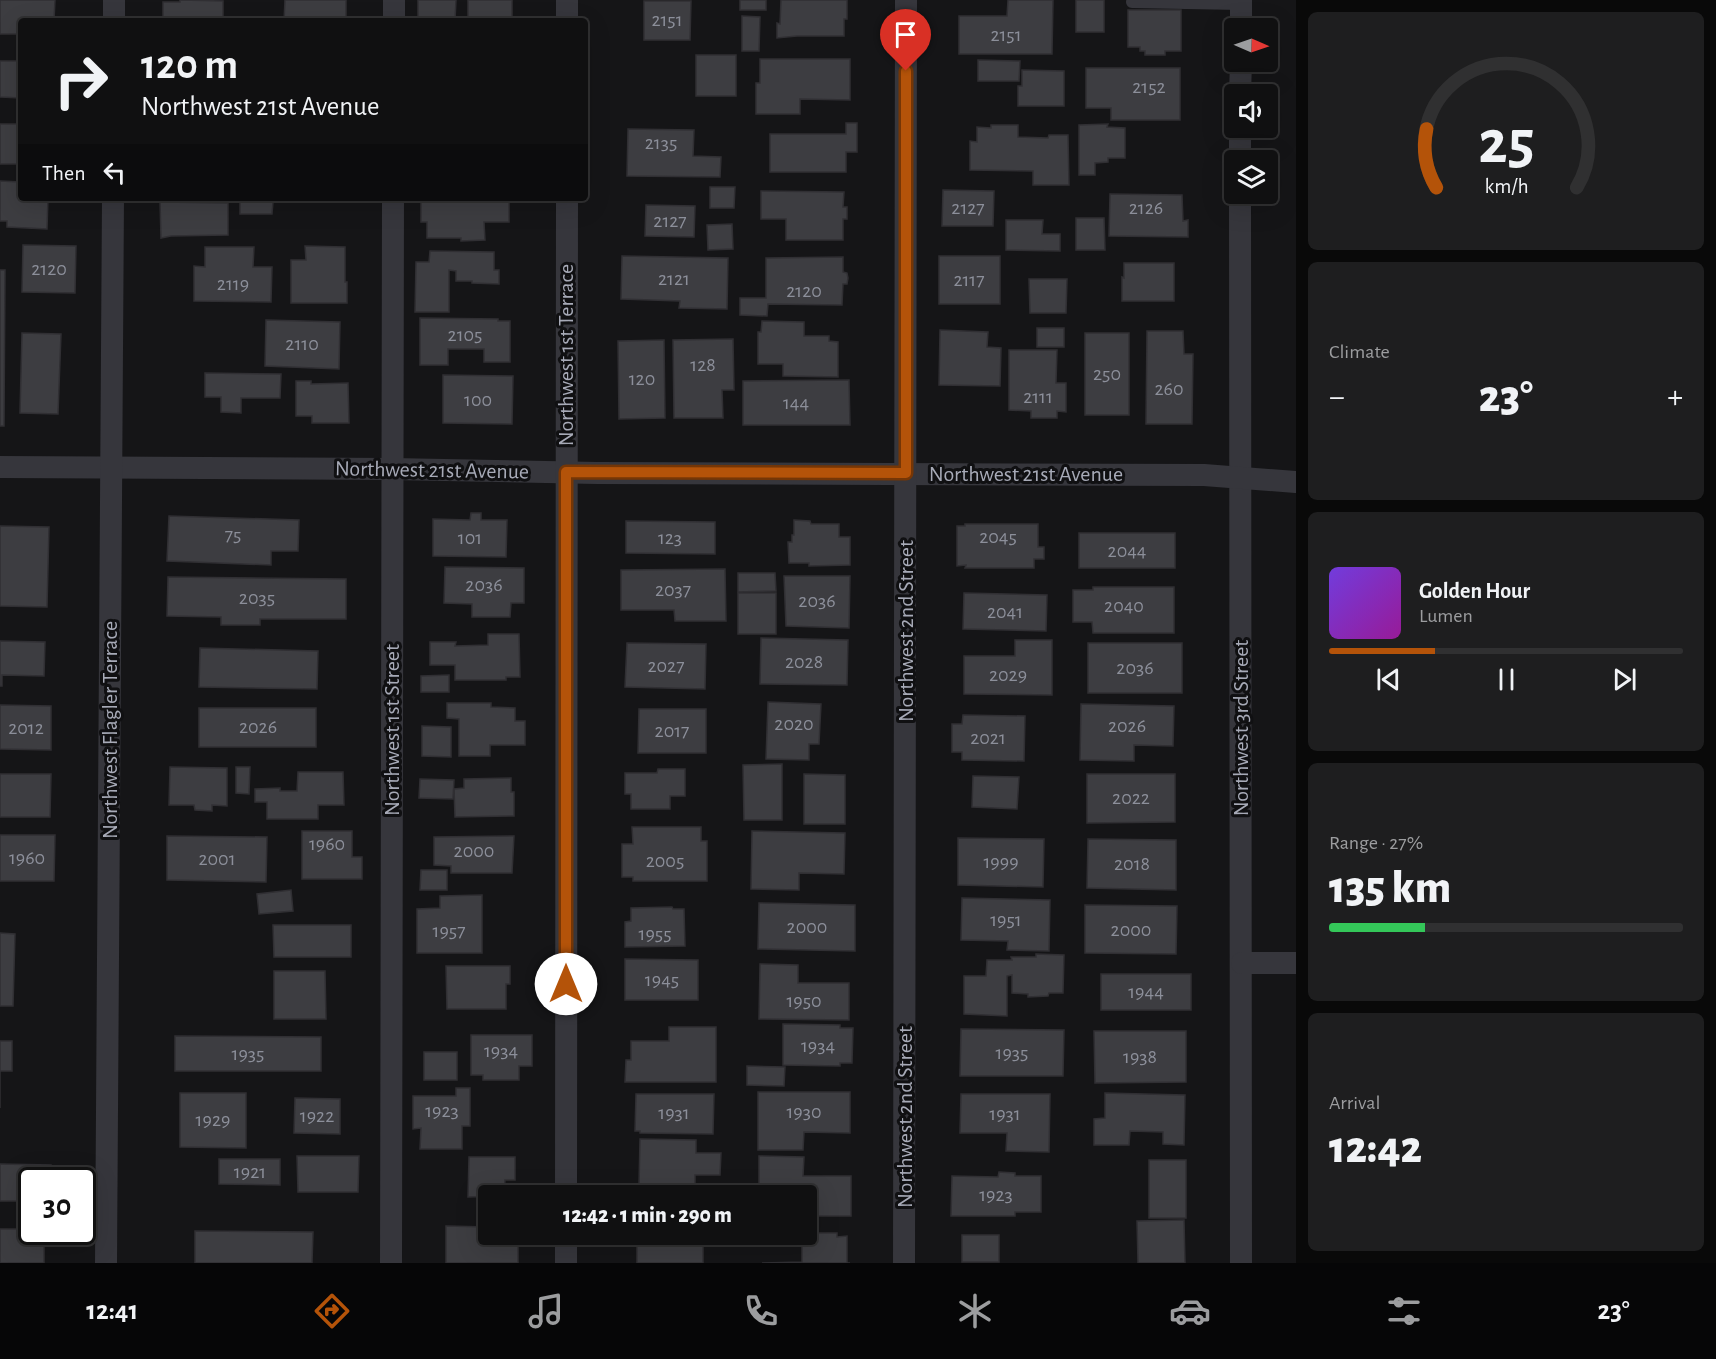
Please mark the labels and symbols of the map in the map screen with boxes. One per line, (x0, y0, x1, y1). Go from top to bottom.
pin (880, 9, 931, 71)
house number: 2151 (651, 10, 683, 30)
north arrow (1224, 18, 1278, 72)
house number: 2151 (990, 25, 1022, 45)
house number: 2152 (1132, 77, 1166, 97)
house number: 2135 (645, 133, 677, 153)
house number: 2127 (951, 198, 985, 218)
house number: 2126 (1129, 198, 1163, 218)
house number: 2127 (653, 211, 687, 231)
house number: 2120 (31, 259, 67, 279)
street label: Northwest 1st Terrace (555, 264, 577, 446)
house number: 2121 (658, 269, 690, 289)
house number: 2117 (953, 270, 985, 290)
house number: 2119 (217, 274, 249, 294)
house number: 2120 (786, 281, 822, 301)
house number: 2105 (448, 325, 482, 345)
house number: 2110 (285, 334, 319, 354)
house number: 128 (690, 355, 716, 375)
house number: 250 (1093, 364, 1121, 384)
house number: 120 (629, 369, 655, 389)
house number: 260 (1154, 379, 1184, 399)
house number: 2111 (1023, 387, 1053, 407)
house number: 100 (464, 390, 492, 410)
house number: 144 (783, 393, 809, 413)
street label: Northwest 21st Avenue (335, 457, 529, 483)
street label: Northwest 21st Avenue (929, 463, 1123, 485)
house number: 75 (225, 525, 241, 545)
house number: 2045 (979, 527, 1017, 547)
house number: 101 (458, 528, 482, 548)
house number: 123 (658, 528, 682, 548)
street label: Northwest 2nd Street (895, 540, 917, 722)
house number: 2044 (1108, 541, 1146, 561)
house number: 2036 (465, 575, 503, 595)
house number: 2037 (655, 580, 691, 600)
house number: 2035 (239, 588, 275, 608)
house number: 2036 (798, 591, 836, 611)
house number: 2040 (1104, 596, 1144, 616)
house number: 2041 (987, 602, 1023, 622)
street label: Northwest Flagler Terrace (99, 621, 121, 839)
street label: Northwest 3rd Street (1230, 640, 1252, 816)
street label: Northwest 1st Street (381, 644, 403, 816)
house number: 2028 (785, 652, 823, 672)
house number: 2027 (647, 656, 685, 676)
house number: 2036 (1116, 658, 1154, 678)
house number: 2029 (989, 665, 1027, 685)
house number: 2020 (774, 714, 814, 734)
house number: 2026 (1108, 716, 1146, 736)
house number: 2026 (239, 717, 277, 737)
house number: 2012 (8, 718, 44, 738)
house number: 2017 (655, 721, 689, 741)
house number: 2021 (970, 728, 1006, 748)
house number: 2022 (1112, 788, 1150, 808)
house number: 1960 (309, 834, 345, 854)
house number: 2000 (454, 841, 494, 861)
house number: 1960 (9, 848, 45, 868)
house number: 2001 (198, 849, 236, 869)
house number: 2005 (646, 851, 684, 871)
house number: 1999 (983, 852, 1019, 872)
house number: 2018 (1114, 854, 1150, 874)
house number: 1951 (990, 910, 1022, 930)
house number: 2000 (787, 917, 827, 937)
house number: 2000 (1111, 920, 1151, 940)
house number: 1957 (433, 921, 465, 941)
house number: 1955 (639, 924, 672, 944)
position arrow (534, 952, 598, 1016)
house number: 1945 (645, 970, 679, 990)
house number: 1944 (1128, 982, 1164, 1002)
house number: 1950 (786, 991, 822, 1011)
street label: Northwest 2nd Street (894, 1026, 916, 1208)
house number: 1934 (801, 1036, 835, 1056)
house number: 1934 (484, 1041, 518, 1061)
house number: 1935 (996, 1043, 1028, 1063)
house number: 1935 (232, 1044, 264, 1064)
house number: 1938 (1123, 1047, 1157, 1067)
house number: 1923 (425, 1101, 459, 1121)
house number: 1930 (786, 1102, 822, 1122)
house number: 1931 (658, 1103, 690, 1123)
house number: 1931 (989, 1104, 1021, 1124)
house number: 1922 (300, 1106, 334, 1126)
house number: 1929 (196, 1110, 230, 1130)
house number: 1921 (234, 1162, 266, 1182)
speed limit sign: 30 (18, 1167, 96, 1245)
house number: 1923 (979, 1185, 1013, 1205)

